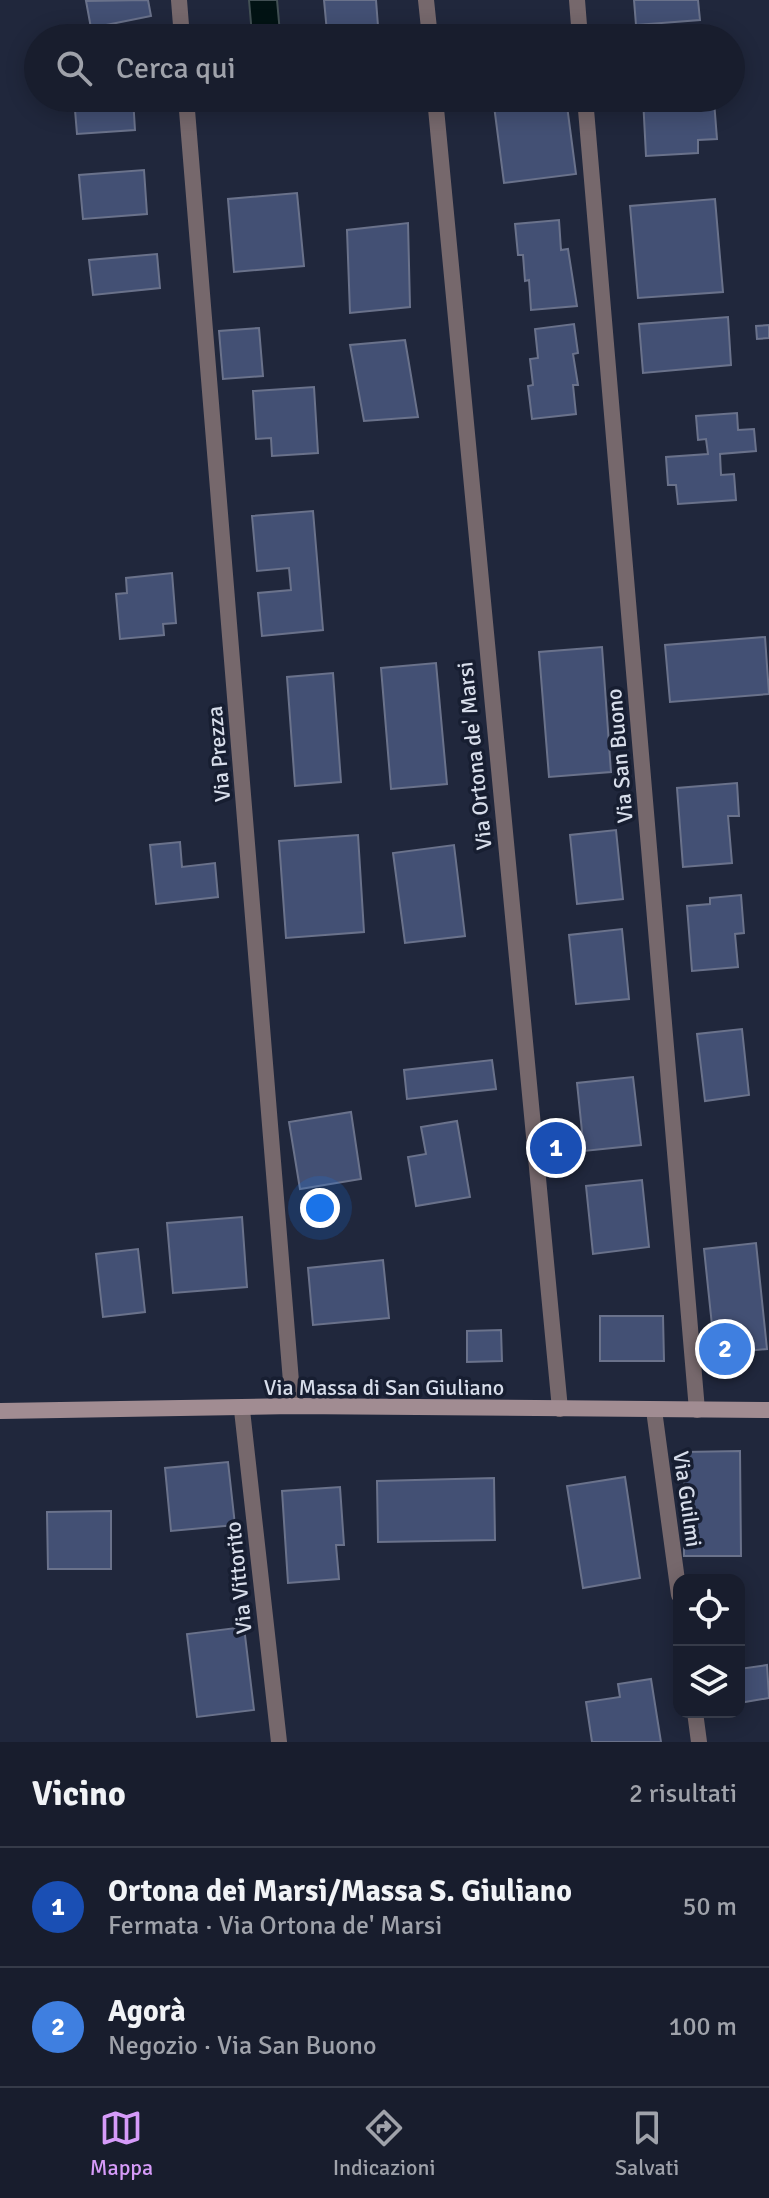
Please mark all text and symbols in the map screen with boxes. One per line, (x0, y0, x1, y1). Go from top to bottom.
search box (24, 24, 745, 112)
icon: search (52, 46, 96, 90)
text: Cerca qui (116, 50, 236, 87)
street label: Via Ortona de' Marsi (451, 660, 498, 851)
street label: Via San Buono (600, 688, 639, 824)
street label: Via Prezza (201, 705, 236, 803)
pin: 1 (530, 1118, 582, 1178)
your location (300, 1188, 340, 1228)
pin: 2 (699, 1319, 751, 1379)
street label: Via Massa di San Giuliano (264, 1374, 504, 1401)
street label: Via Guilmi (667, 1449, 708, 1549)
street label: Via Vittorito (219, 1520, 258, 1636)
map controls (673, 1574, 745, 1718)
button: locate (673, 1574, 745, 1646)
button: layers (673, 1646, 745, 1718)
text: Vicino (32, 1773, 126, 1815)
text: 2 risultati (629, 1778, 737, 1810)
text: Ortona dei Marsi/Massa S. Giuliano (108, 1873, 572, 1910)
text: 1 (51, 1891, 65, 1923)
text: 50 m (682, 1891, 737, 1923)
text: Fermata · Via Ortona de' Marsi (108, 1910, 442, 1942)
text: Agorà (108, 1993, 186, 2030)
text: 2 (51, 2011, 65, 2043)
text: 100 m (668, 2011, 737, 2043)
text: Negozio · Via San Buono (108, 2030, 377, 2062)
tab: Mappa (90, 2106, 153, 2181)
tab: Indicazioni (333, 2106, 435, 2181)
tab: Salvati (615, 2106, 679, 2181)

